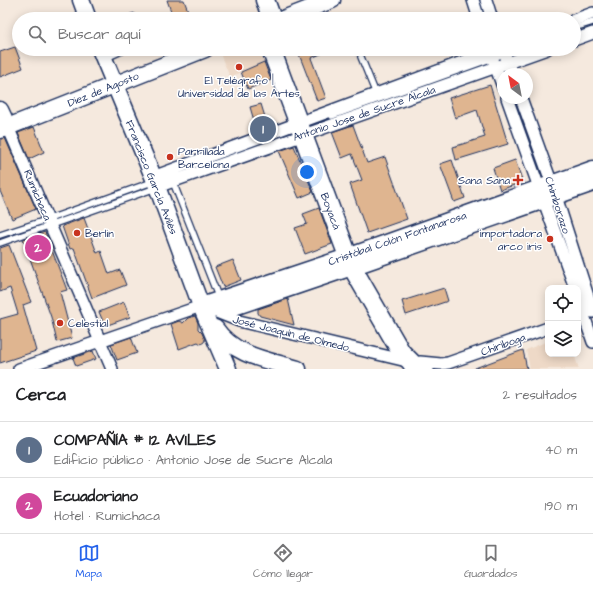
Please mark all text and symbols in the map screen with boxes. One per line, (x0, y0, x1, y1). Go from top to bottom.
search box (12, 12, 581, 56)
icon: search (26, 23, 48, 45)
text: Buscar aquí (58, 24, 140, 45)
marker: El Telégrafo | Universidad de las Artes (234, 62, 244, 72)
street label: Diez de Agosto (65, 68, 142, 112)
north arrow (497, 68, 533, 104)
place label: El Telégrafo | Universidad de las Artes (178, 73, 300, 101)
street label: Antonio Jose de Sucre Alcala (291, 82, 438, 145)
pin: 1 (250, 114, 276, 144)
street label: Francisco García Avilés (122, 118, 182, 237)
place label: Parrillada Barcelona (178, 144, 230, 172)
marker: Parrillada Barcelona (165, 152, 175, 162)
your location (297, 162, 317, 182)
street label: Rumichaca (20, 167, 55, 223)
place label: Sana Sana (458, 173, 510, 188)
marker: Sana Sana (513, 175, 523, 185)
street label: Chimborazo (541, 175, 574, 236)
street label: Boyacá (316, 191, 345, 232)
street label: Cristóbal Colón Fontanarosa (326, 208, 469, 269)
place label: Berlin (85, 226, 114, 241)
place label: importadora arco iris (480, 226, 542, 254)
marker: Berlin (72, 228, 82, 238)
pin: 2 (25, 233, 51, 263)
marker: importadora arco iris (545, 234, 555, 244)
map controls (545, 285, 581, 357)
button: locate (545, 285, 581, 321)
street label: José Joaquín de Olmedo (231, 312, 352, 355)
place label: Celestial (68, 316, 109, 331)
marker: Celestial (55, 318, 65, 328)
button: layers (545, 321, 581, 357)
street label: Chiriboga (479, 329, 528, 360)
text: Cerca (16, 383, 66, 407)
text: 2 resultados (503, 386, 577, 404)
text: COMPAÑÍA # 12 AVILES (54, 430, 216, 451)
text: 1 (28, 441, 30, 459)
text: 40 m (545, 441, 577, 459)
text: Edificio público · Antonio Jose de Sucre Alcala (54, 451, 332, 469)
text: Ecuadoriano (54, 486, 138, 507)
text: 2 (25, 497, 33, 515)
text: 190 m (544, 497, 577, 515)
text: Hotel · Rumichaca (54, 507, 160, 525)
tab: Mapa (76, 542, 102, 581)
tab: Cómo llegar (253, 542, 313, 581)
tab: Guardados (464, 542, 517, 581)

